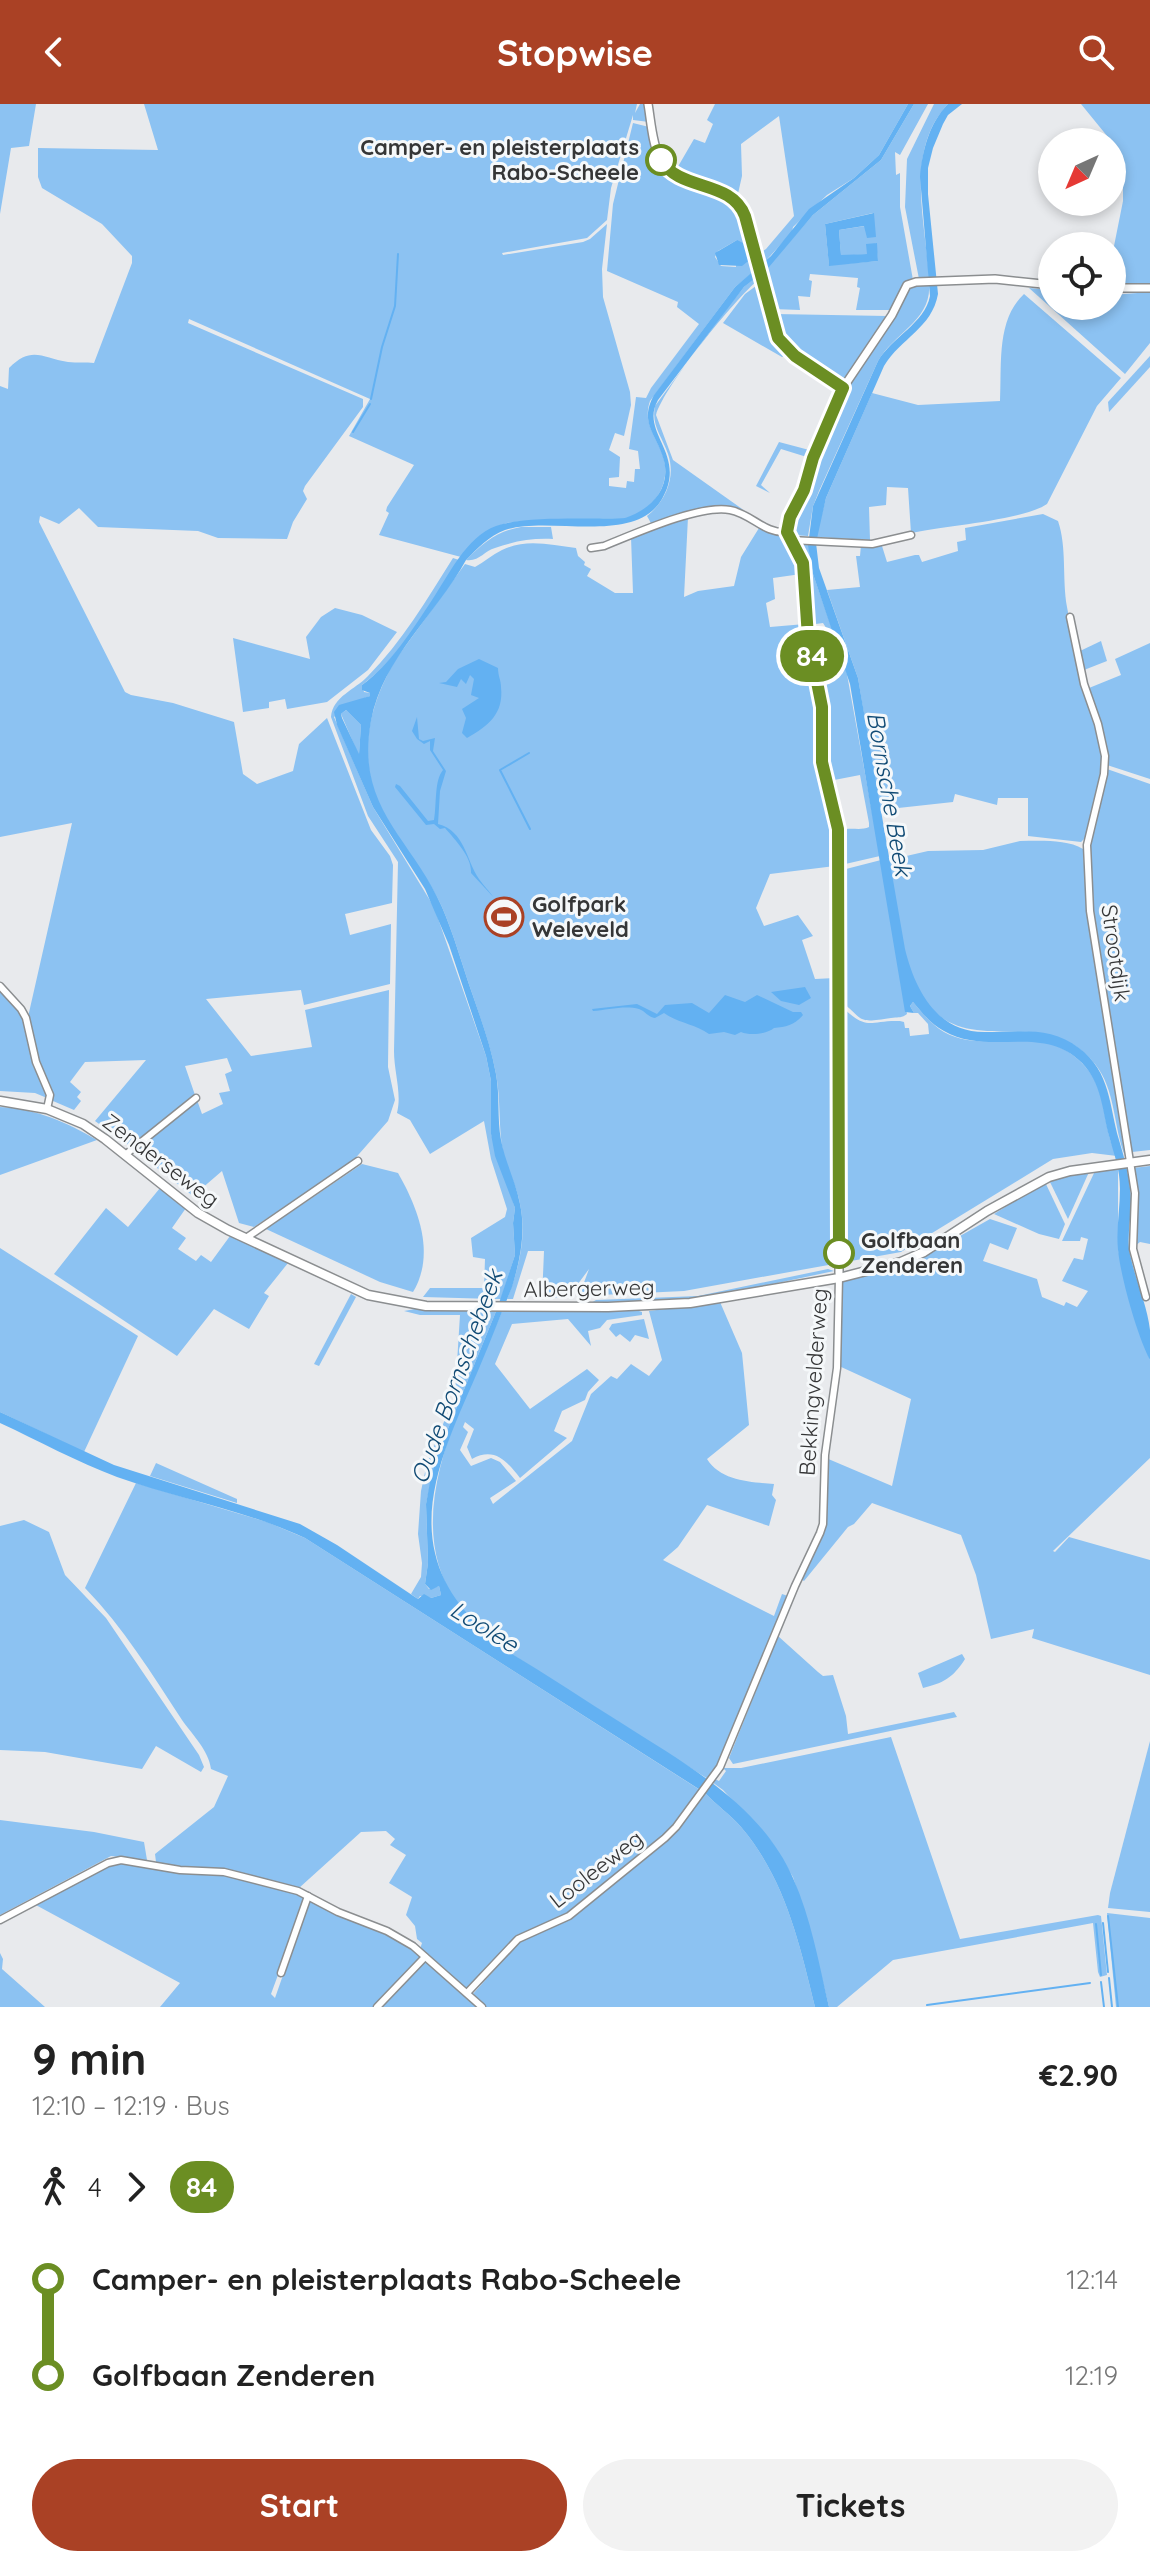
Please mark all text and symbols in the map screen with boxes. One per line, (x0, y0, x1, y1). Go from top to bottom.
icon: back (32, 30, 76, 74)
text: Stopwise (497, 30, 653, 75)
icon: search (1074, 30, 1118, 74)
north arrow (1038, 128, 1126, 216)
map controls (1038, 128, 1126, 320)
place label: Camper- en pleisterplaats Rabo-Scheele (360, 133, 639, 186)
marker: Camper- en pleisterplaats Rabo-Scheele (646, 145, 676, 175)
button: locate (1038, 232, 1126, 320)
line badge: 84 (776, 630, 848, 682)
text: 84 (796, 638, 828, 673)
water label: Bornsche Beek (861, 709, 920, 880)
place label: Golfpark Weleveld (532, 890, 629, 943)
sports icon: Golfpark Weleveld (483, 896, 525, 938)
street label: Strootdijk (1095, 903, 1137, 1003)
street label: Zenderseweg (97, 1107, 225, 1213)
place label: Golfbaan Zenderen (861, 1226, 963, 1279)
marker: Golfbaan Zenderen (824, 1238, 854, 1268)
water label: Oude Bornschebeek (403, 1264, 509, 1488)
street label: Albergerweg (523, 1273, 655, 1303)
street label: Bekkingvelderweg (792, 1287, 834, 1477)
water label: Loolee (445, 1594, 525, 1659)
street label: Looleeweg (544, 1824, 648, 1914)
text: 9 min (32, 2031, 147, 2086)
text: €2.90 (1039, 2056, 1118, 2094)
text: 12:10 – 12:19 · Bus (32, 2089, 230, 2122)
icon: walk (32, 2165, 76, 2209)
icon: forward (114, 2165, 158, 2209)
text: 84 (186, 2169, 218, 2204)
text: 4 (88, 2171, 102, 2204)
text: Camper- en pleisterplaats Rabo-Scheele (92, 2260, 682, 2298)
text: 12:14 (1066, 2263, 1118, 2296)
text: Golfbaan Zenderen (92, 2356, 375, 2394)
text: 12:19 (1065, 2359, 1118, 2392)
button: Start (32, 2459, 567, 2551)
button: Tickets (583, 2459, 1118, 2551)

